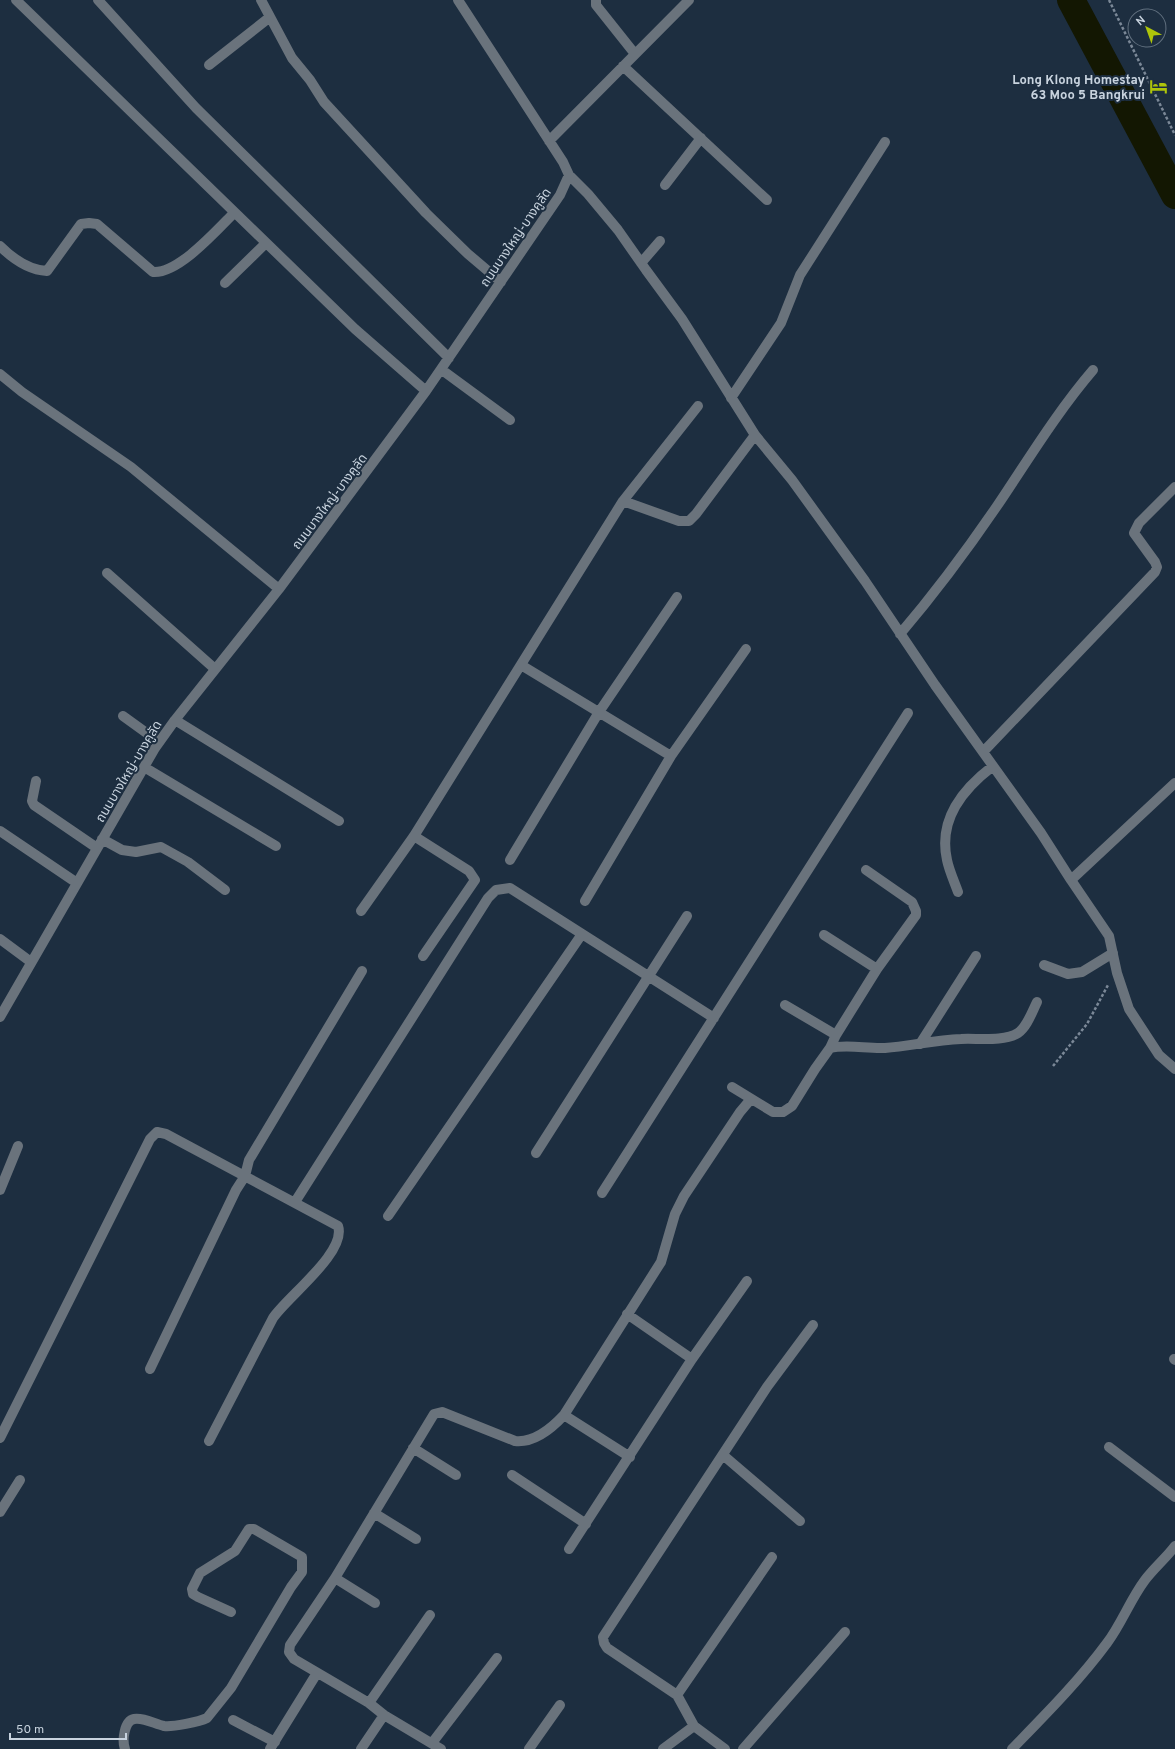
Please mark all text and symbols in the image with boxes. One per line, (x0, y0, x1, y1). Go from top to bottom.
north arrow (1127, 8, 1167, 48)
text: N (1134, 13, 1149, 29)
place label: Long Klong Homestay 63 Moo 5 Bangkrui (1012, 73, 1146, 104)
hotel icon: Long Klong Homestay 63 Moo 5 Bangkrui (1148, 76, 1168, 96)
street label: ถนนบางใหญ่-บางคูลัด (478, 186, 556, 291)
street label: ถนนบางใหญ่-บางคูลัด (289, 451, 372, 553)
street label: ถนนบางใหญ่-บางคูลัด (93, 718, 166, 826)
scale bar (10, 1715, 126, 1741)
text: 50 m (16, 1722, 44, 1738)

